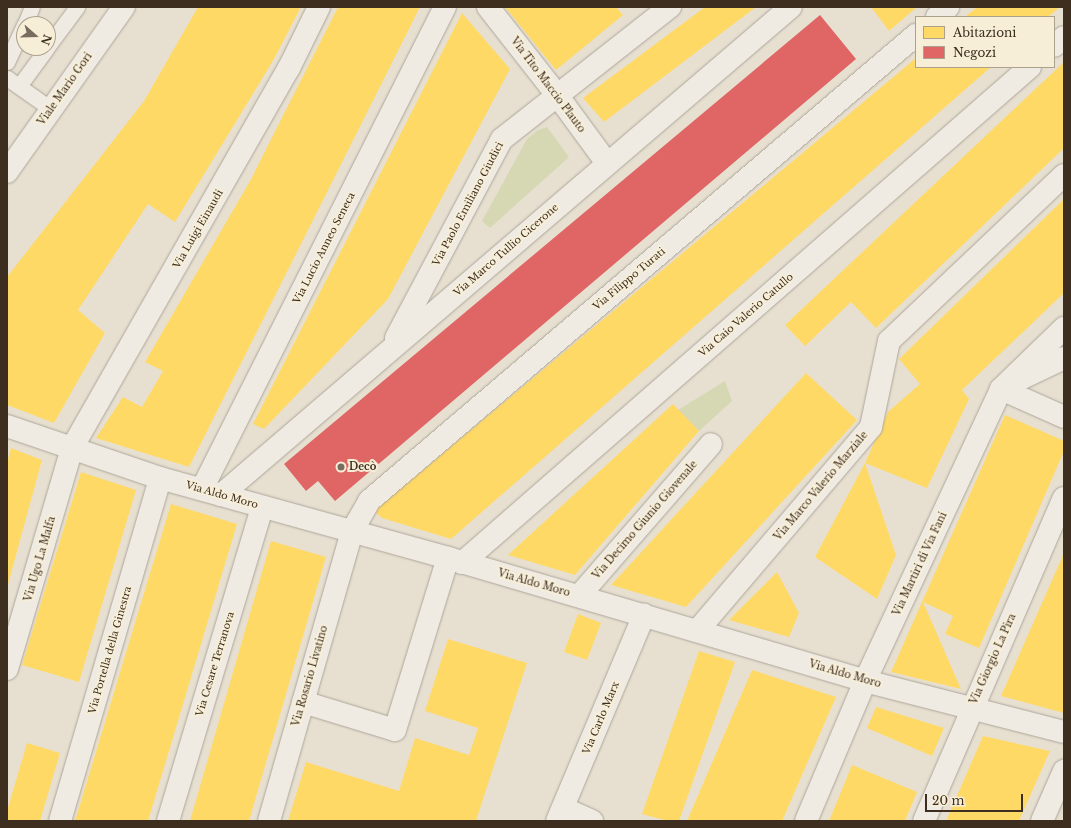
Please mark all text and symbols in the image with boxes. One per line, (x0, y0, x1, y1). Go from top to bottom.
north arrow (16, 16, 56, 56)
legend (915, 16, 1055, 68)
text: Abitazioni (953, 25, 1016, 40)
text: N (38, 33, 55, 47)
street label: Via Tito Maccio Plauto (508, 35, 588, 135)
text: Negozi (953, 45, 996, 60)
street label: Viale Mario Gori (35, 50, 95, 128)
street label: Via Paolo Emiliano Giudici (430, 140, 506, 268)
street label: Via Luigi Einaudi (171, 187, 225, 271)
street label: Via Lucio Anneo Seneca (290, 190, 358, 306)
street label: Via Marco Tullio Cicerone (451, 201, 561, 299)
street label: Via Filippo Turati (590, 245, 668, 313)
street label: Via Caio Valerio Catullo (696, 270, 796, 360)
street label: Via Marco Valerio Marziale (772, 429, 870, 543)
street label: Via Decimo Giunio Giovenale (590, 458, 700, 582)
place label: Decò (349, 461, 376, 473)
marker: Decò (336, 462, 346, 472)
street label: Via Aldo Moro (184, 479, 260, 511)
street label: Via Martiri di Via Fani (891, 510, 949, 618)
street label: Via Ugo La Malfa (22, 515, 58, 603)
street label: Via Aldo Moro (496, 567, 572, 599)
street label: Via Portella della Ginestra (86, 585, 134, 715)
street label: Via Cesare Terranova (193, 610, 237, 718)
street label: Via Giorgio La Pira (968, 612, 1018, 706)
street label: Via Rosario Livatino (290, 624, 330, 728)
street label: Via Aldo Moro (807, 658, 883, 690)
street label: Via Carlo Marx (580, 680, 622, 756)
scale bar (927, 786, 1025, 812)
text: 20 m (932, 793, 964, 808)

